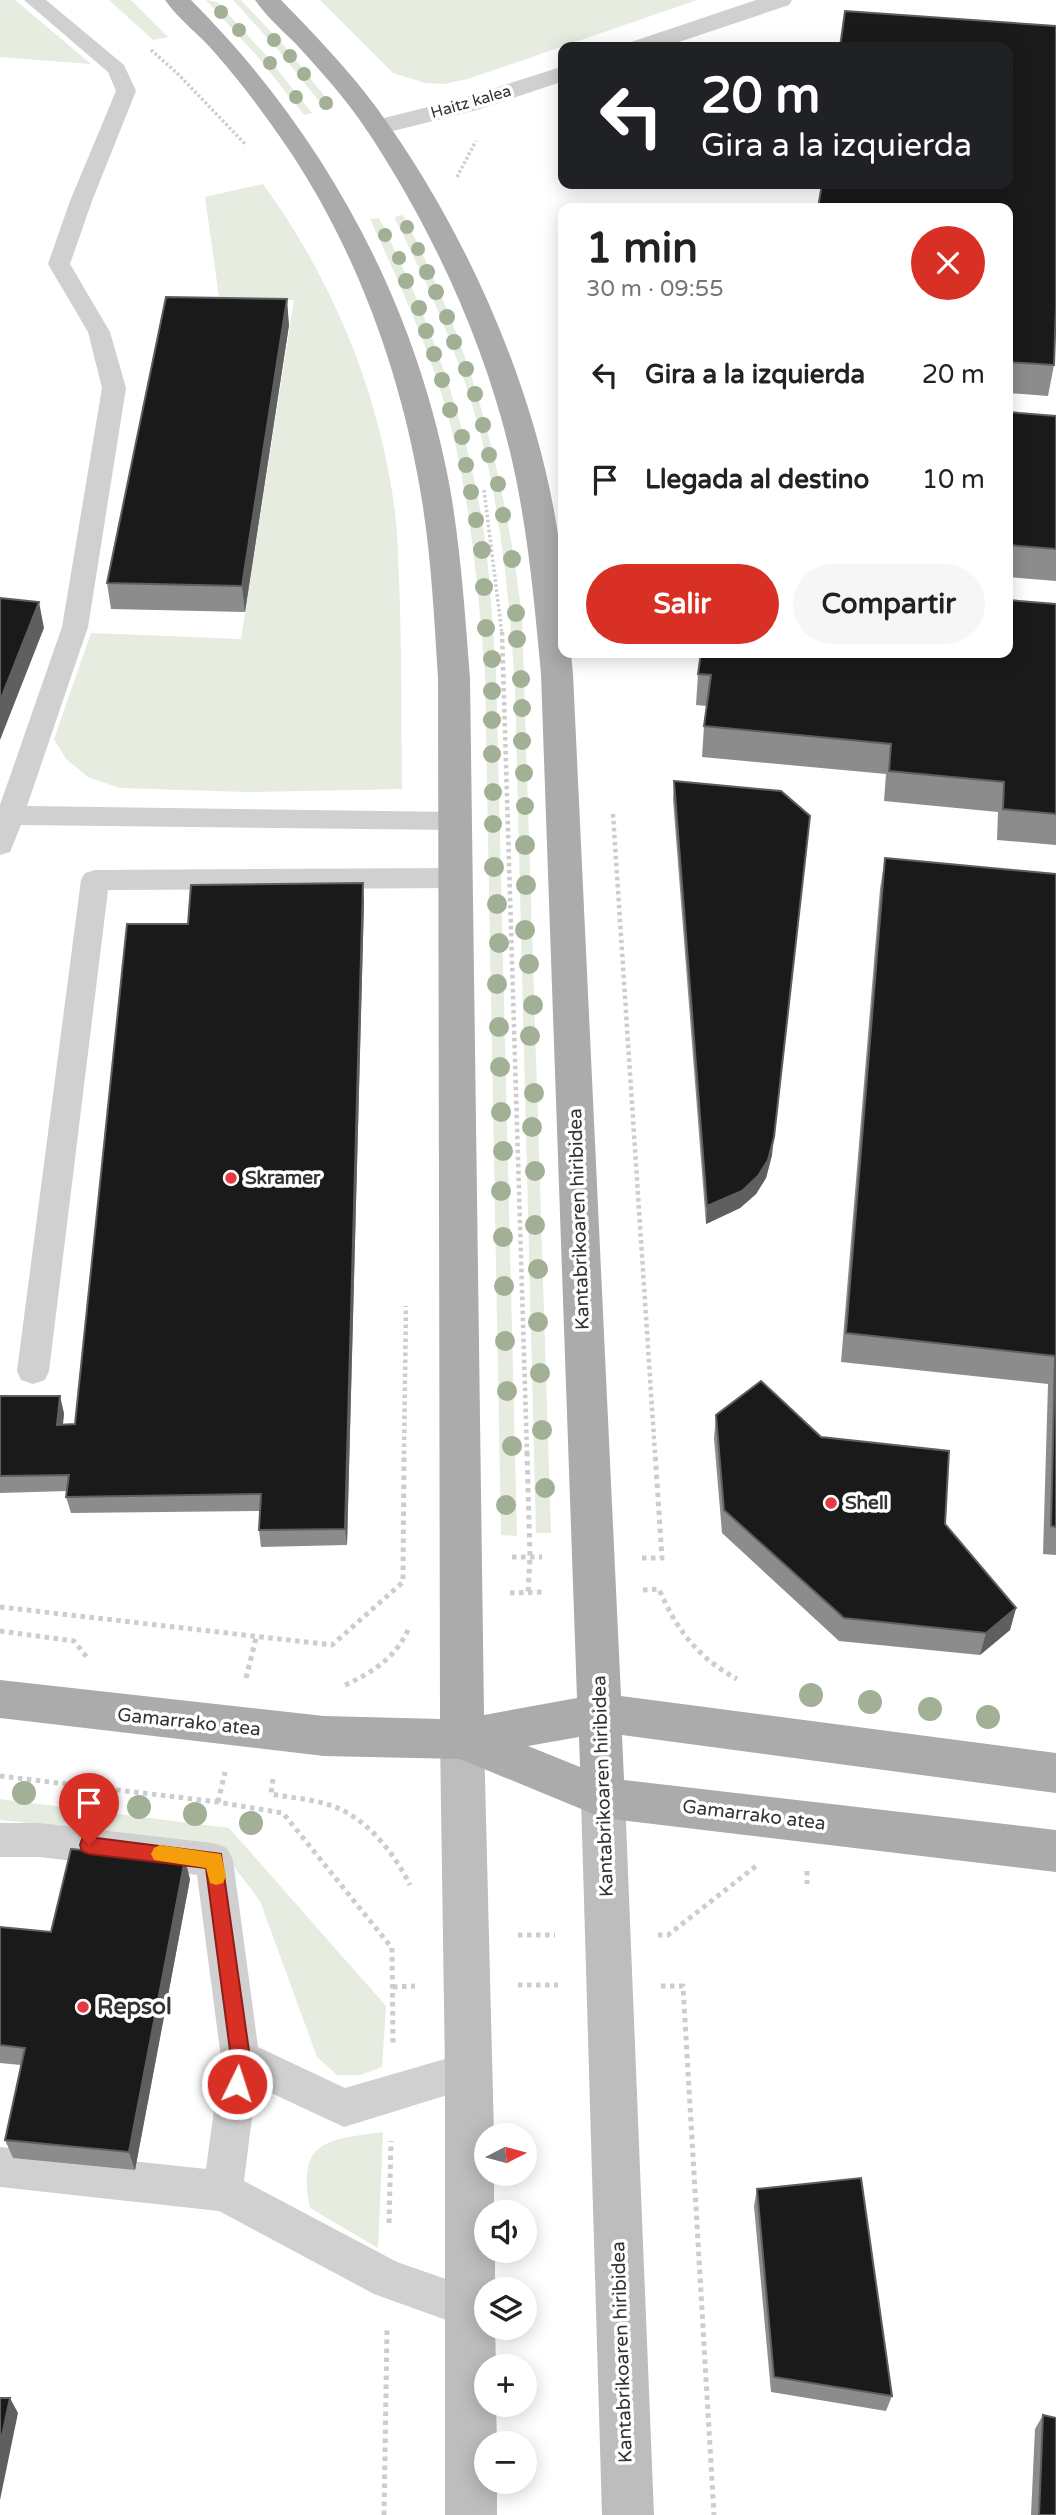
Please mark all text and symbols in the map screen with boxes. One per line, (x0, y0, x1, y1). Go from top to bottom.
text: 20 m (701, 67, 820, 126)
icon: left (586, 70, 677, 161)
street label: Haitz kalea (428, 81, 514, 123)
text: Gira a la izquierda (701, 127, 972, 165)
text: 1 min (586, 223, 698, 274)
button: close (911, 226, 985, 300)
text: 30 m · 09:55 (586, 275, 724, 303)
icon: left (586, 356, 624, 394)
text: Gira a la izquierda (645, 359, 865, 390)
text: 20 m (922, 359, 985, 390)
icon: arrive (586, 461, 624, 499)
text: Llegada al destino (645, 464, 869, 495)
text: 10 m (922, 464, 985, 495)
button: Salir (586, 564, 779, 644)
button: Compartir (793, 564, 985, 644)
street label: Kantabrikoaren hiribidea (564, 1108, 594, 1330)
place label: Skramer (245, 1167, 321, 1189)
marker: Skramer (223, 1170, 239, 1186)
place label: Shell (845, 1492, 888, 1514)
marker: Shell (823, 1495, 839, 1511)
street label: Kantabrikoaren hiribidea (588, 1675, 618, 1897)
street label: Gamarrako atea (116, 1704, 262, 1740)
pin (59, 1773, 119, 1845)
icon: arrive (70, 1784, 108, 1822)
street label: Gamarrako atea (681, 1795, 827, 1835)
place label: Repsol (97, 1993, 172, 2021)
marker: Repsol (75, 1999, 91, 2015)
position arrow (200, 2047, 274, 2121)
north arrow (474, 2123, 537, 2186)
map controls (474, 2123, 537, 2494)
button: sound (474, 2200, 537, 2263)
street label: Kantabrikoaren hiribidea (607, 2241, 637, 2463)
button: layers (474, 2277, 537, 2340)
button: + (474, 2354, 537, 2417)
button: − (474, 2431, 537, 2494)

